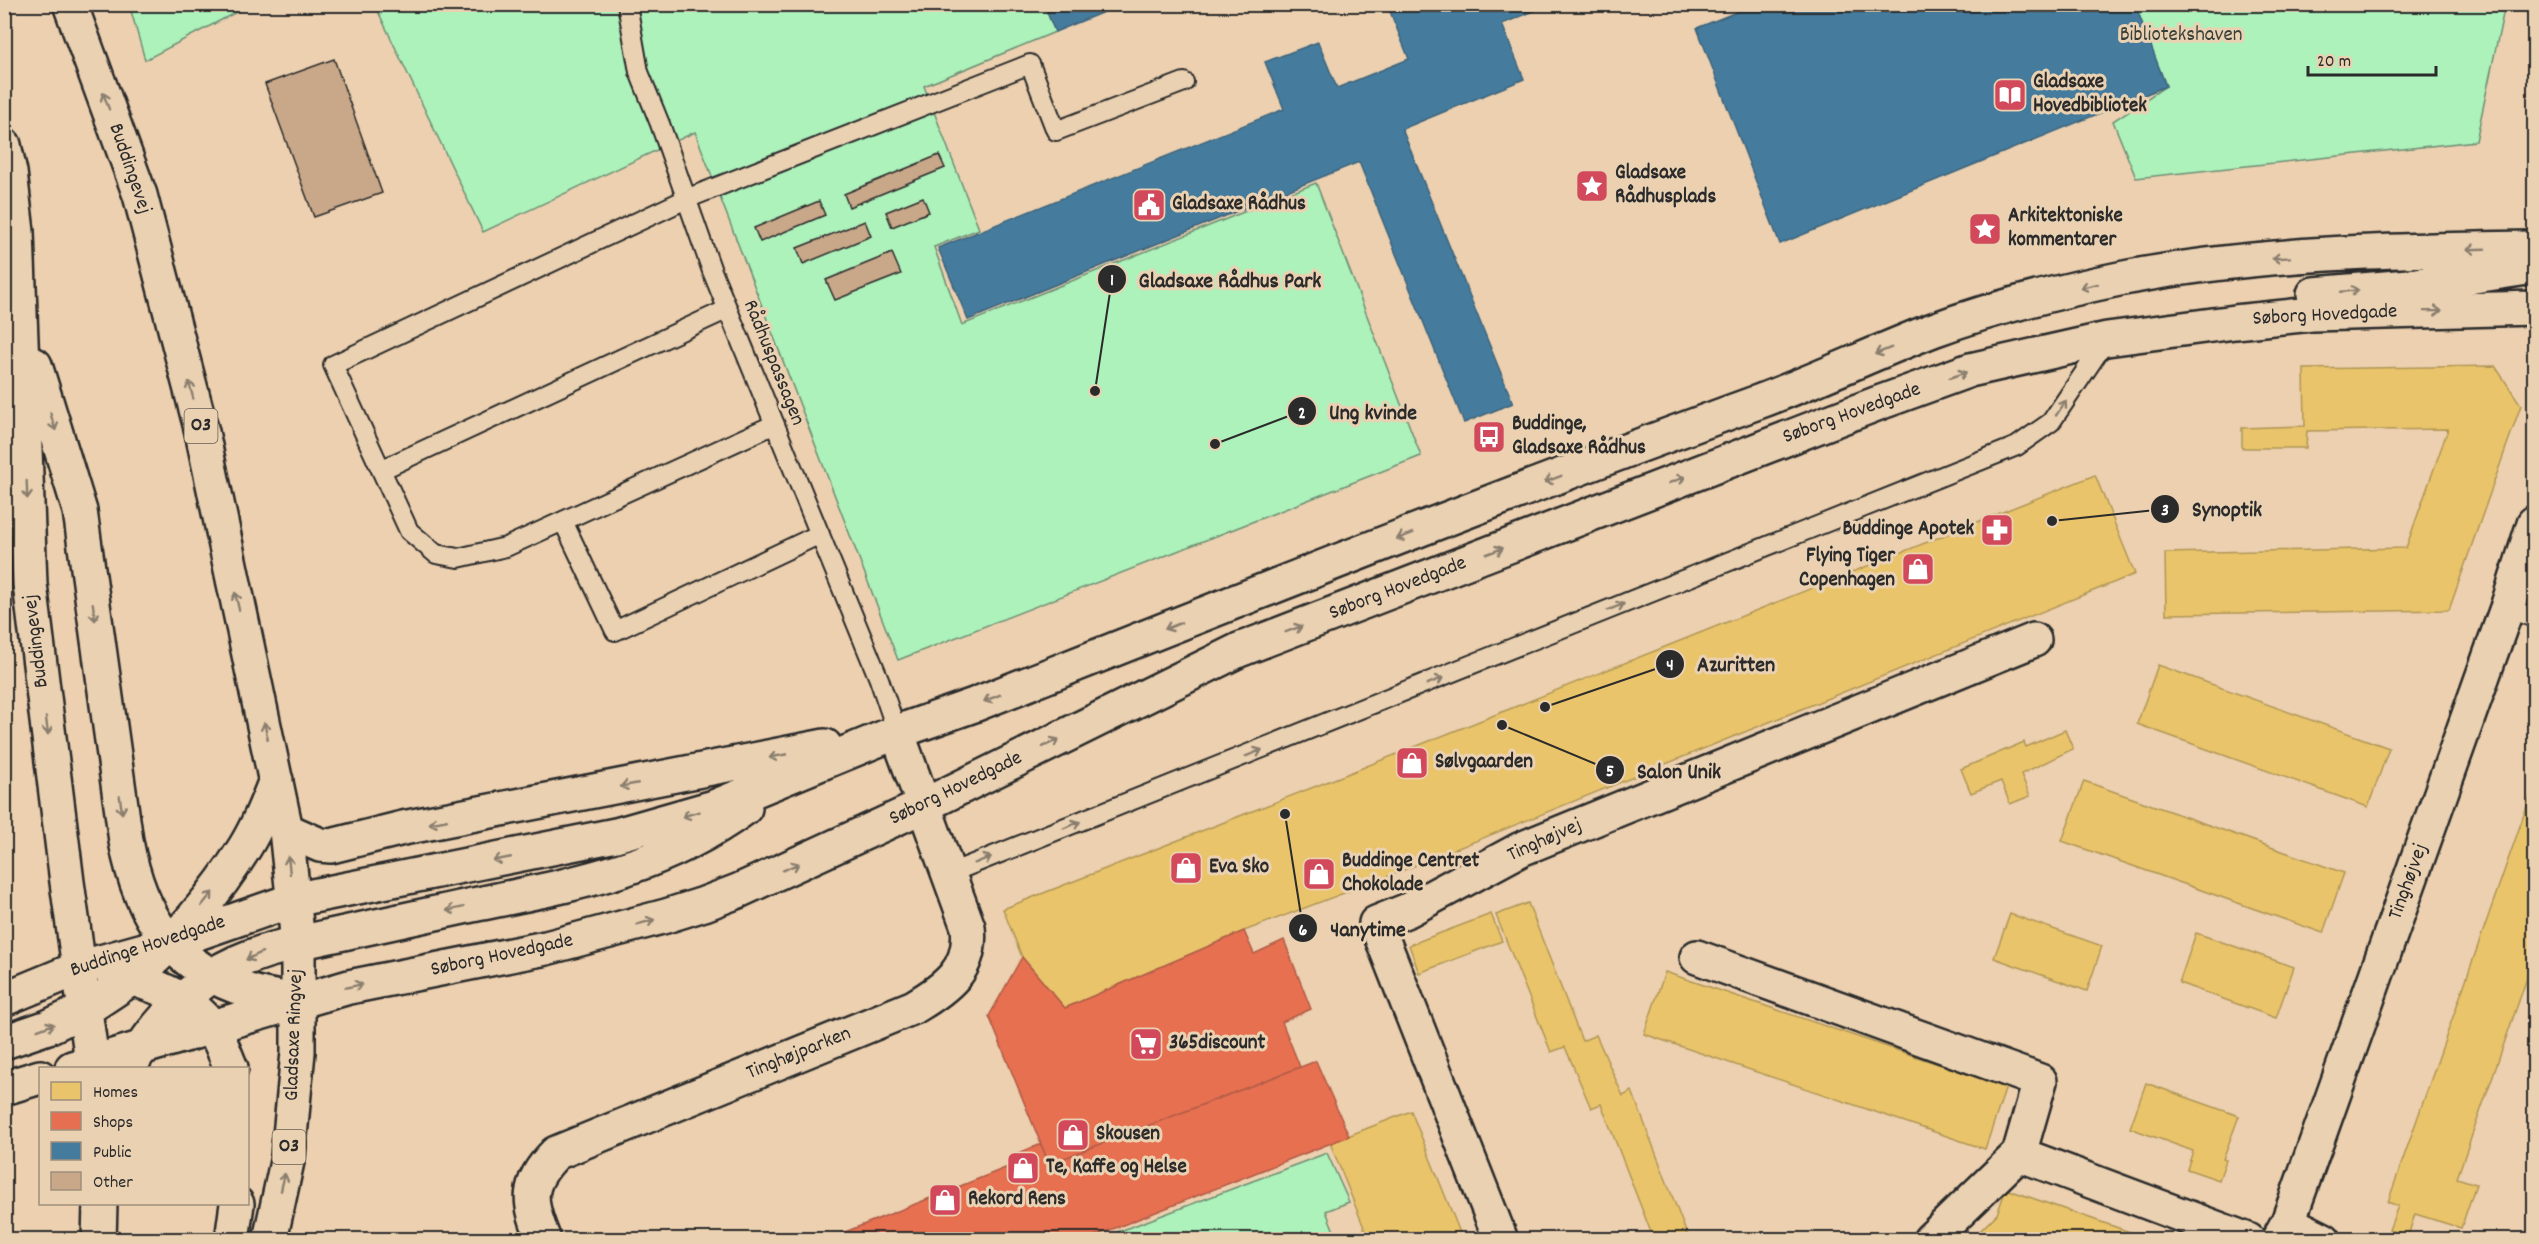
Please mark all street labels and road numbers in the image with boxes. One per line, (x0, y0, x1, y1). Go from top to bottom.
street label: Buddingevej (99, 120, 159, 218)
street label: Rådhuspassagen (734, 296, 812, 430)
street label: Søborg Hovedgade (2252, 297, 2398, 335)
street label: Søborg Hovedgade (1779, 375, 1925, 453)
road number: O3 (184, 409, 218, 443)
street label: Søborg Hovedgade (1325, 549, 1471, 629)
street label: Buddingevej (16, 592, 58, 690)
street label: Søborg Hovedgade (884, 744, 1028, 834)
street label: Tinghøjvej (1503, 811, 1587, 871)
street label: Tinghøjvej (2381, 840, 2437, 924)
street label: Buddinge Hovedgade (67, 908, 229, 986)
street label: Søborg Hovedgade (428, 926, 576, 986)
street label: Gladsaxe Ringvej (278, 968, 312, 1102)
street label: Tinghøjparken (742, 1019, 856, 1089)
road number: O3 (272, 1130, 306, 1164)

